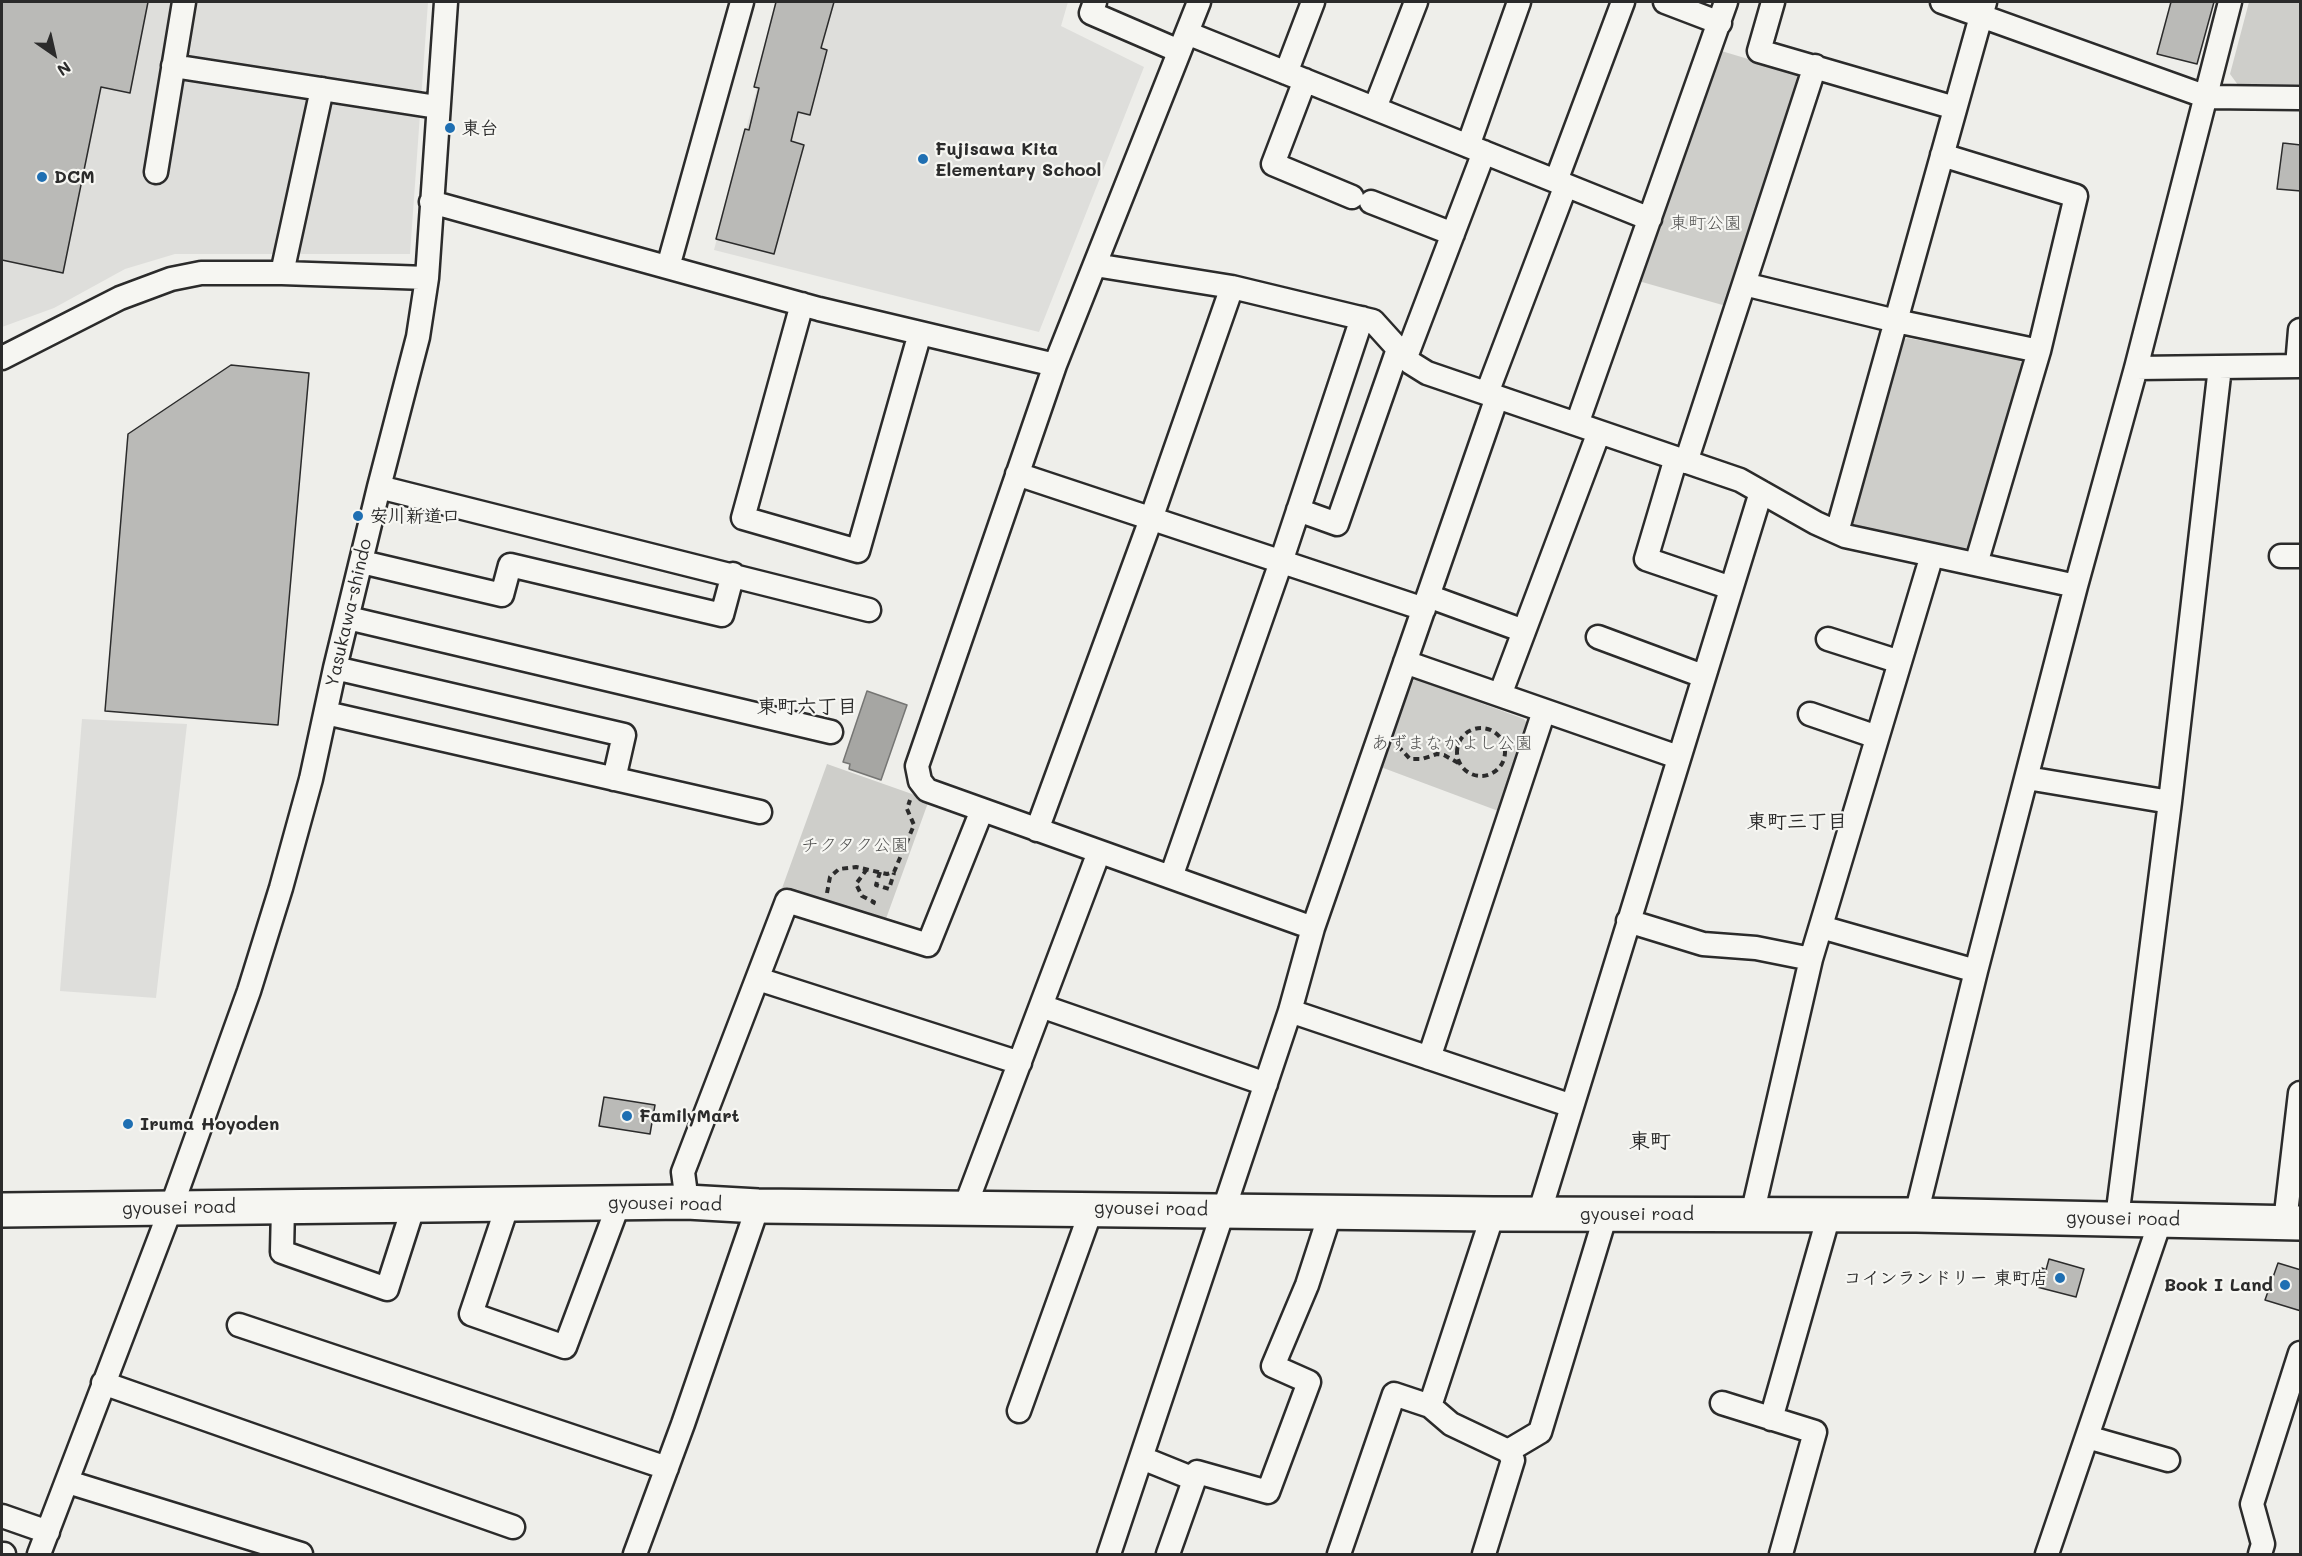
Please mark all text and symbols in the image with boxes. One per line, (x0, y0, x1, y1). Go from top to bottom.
north arrow (24, 24, 84, 84)
text: N (53, 57, 75, 81)
place label: 東台 (462, 117, 498, 139)
marker: 東台 (443, 121, 457, 135)
place label: Fujisawa Kita Elementary School (935, 138, 1101, 180)
marker: Fujisawa Kita Elementary School (916, 152, 930, 166)
place label: DCM (54, 166, 95, 188)
marker: DCM (35, 170, 49, 184)
park label: 東町公園 (1670, 212, 1742, 234)
place label: 安川新道口 (370, 505, 460, 527)
marker: 安川新道口 (351, 509, 365, 523)
street label: Yasukawa-shindo (321, 537, 377, 689)
district label: 東町六丁目 (757, 695, 857, 719)
park label: あずまなかよし公園 (1371, 732, 1533, 754)
district label: 東町三丁目 (1747, 810, 1847, 834)
park label: チクタク公園 (801, 834, 909, 856)
place label: FamilyMart (639, 1105, 740, 1127)
marker: FamilyMart (620, 1109, 634, 1123)
place label: Iruma Hoyoden (140, 1113, 279, 1135)
marker: Iruma Hoyoden (121, 1117, 135, 1131)
district label: 東町 (1629, 1129, 1671, 1155)
street label: gyousei road (608, 1192, 722, 1216)
street label: gyousei road (122, 1196, 236, 1220)
street label: gyousei road (1094, 1197, 1208, 1221)
street label: gyousei road (1580, 1203, 1694, 1225)
street label: gyousei road (2066, 1207, 2180, 1231)
place label: コインランドリー 東町店 (1844, 1267, 2048, 1289)
marker: コインランドリー 東町店 (2053, 1271, 2067, 1285)
place label: Book I Land (2164, 1274, 2273, 1296)
marker: Book I Land (2278, 1278, 2292, 1292)

